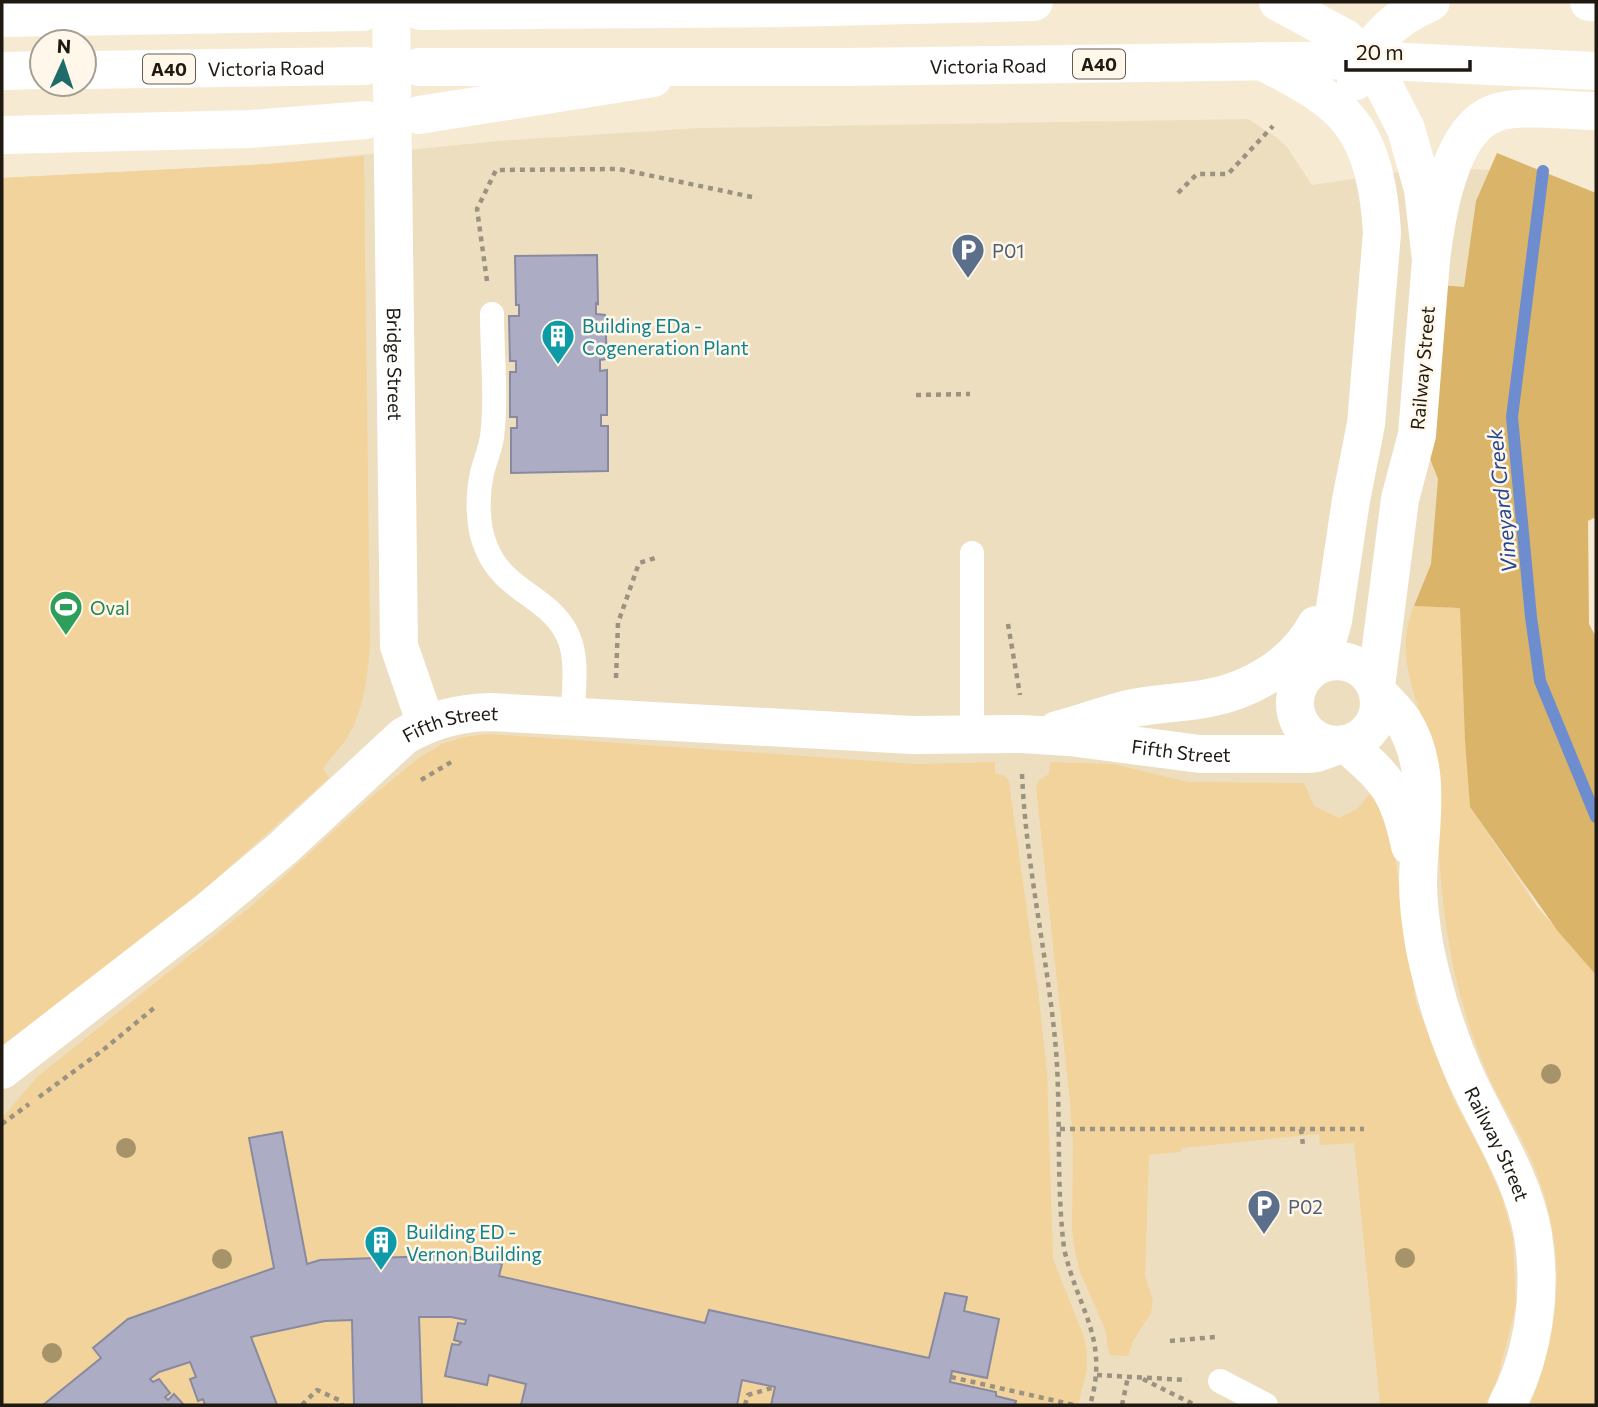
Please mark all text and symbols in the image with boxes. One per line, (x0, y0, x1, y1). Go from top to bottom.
north arrow (28, 28, 98, 98)
scale bar (1346, 28, 1470, 72)
text: N (56, 34, 72, 57)
text: 20 m (1356, 39, 1404, 64)
road number: A40 (1073, 50, 1125, 78)
street label: Victoria Road (929, 53, 1047, 77)
road number: A40 (143, 55, 195, 84)
street label: Victoria Road (207, 55, 325, 80)
parking icon: P01 (949, 231, 987, 280)
place label: P01 (992, 239, 1024, 262)
street label: Railway Street (1405, 305, 1439, 431)
street label: Bridge Street (383, 307, 408, 421)
place label: Building EDa - Cogeneration Plant (582, 314, 749, 359)
building icon: Building EDa - Cogeneration Plant (539, 317, 577, 366)
water label: Vineyard Creek (1481, 427, 1521, 574)
sports icon: Oval (47, 588, 85, 637)
place label: Oval (90, 596, 130, 619)
street label: Fifth Street (398, 700, 499, 746)
street label: Fifth Street (1130, 734, 1231, 766)
street label: Railway Street (1460, 1082, 1535, 1204)
parking icon: P02 (1245, 1187, 1283, 1236)
place label: P02 (1288, 1195, 1323, 1218)
place label: Building ED - Vernon Building (406, 1220, 542, 1265)
building icon: Building ED - Vernon Building (362, 1223, 400, 1272)

